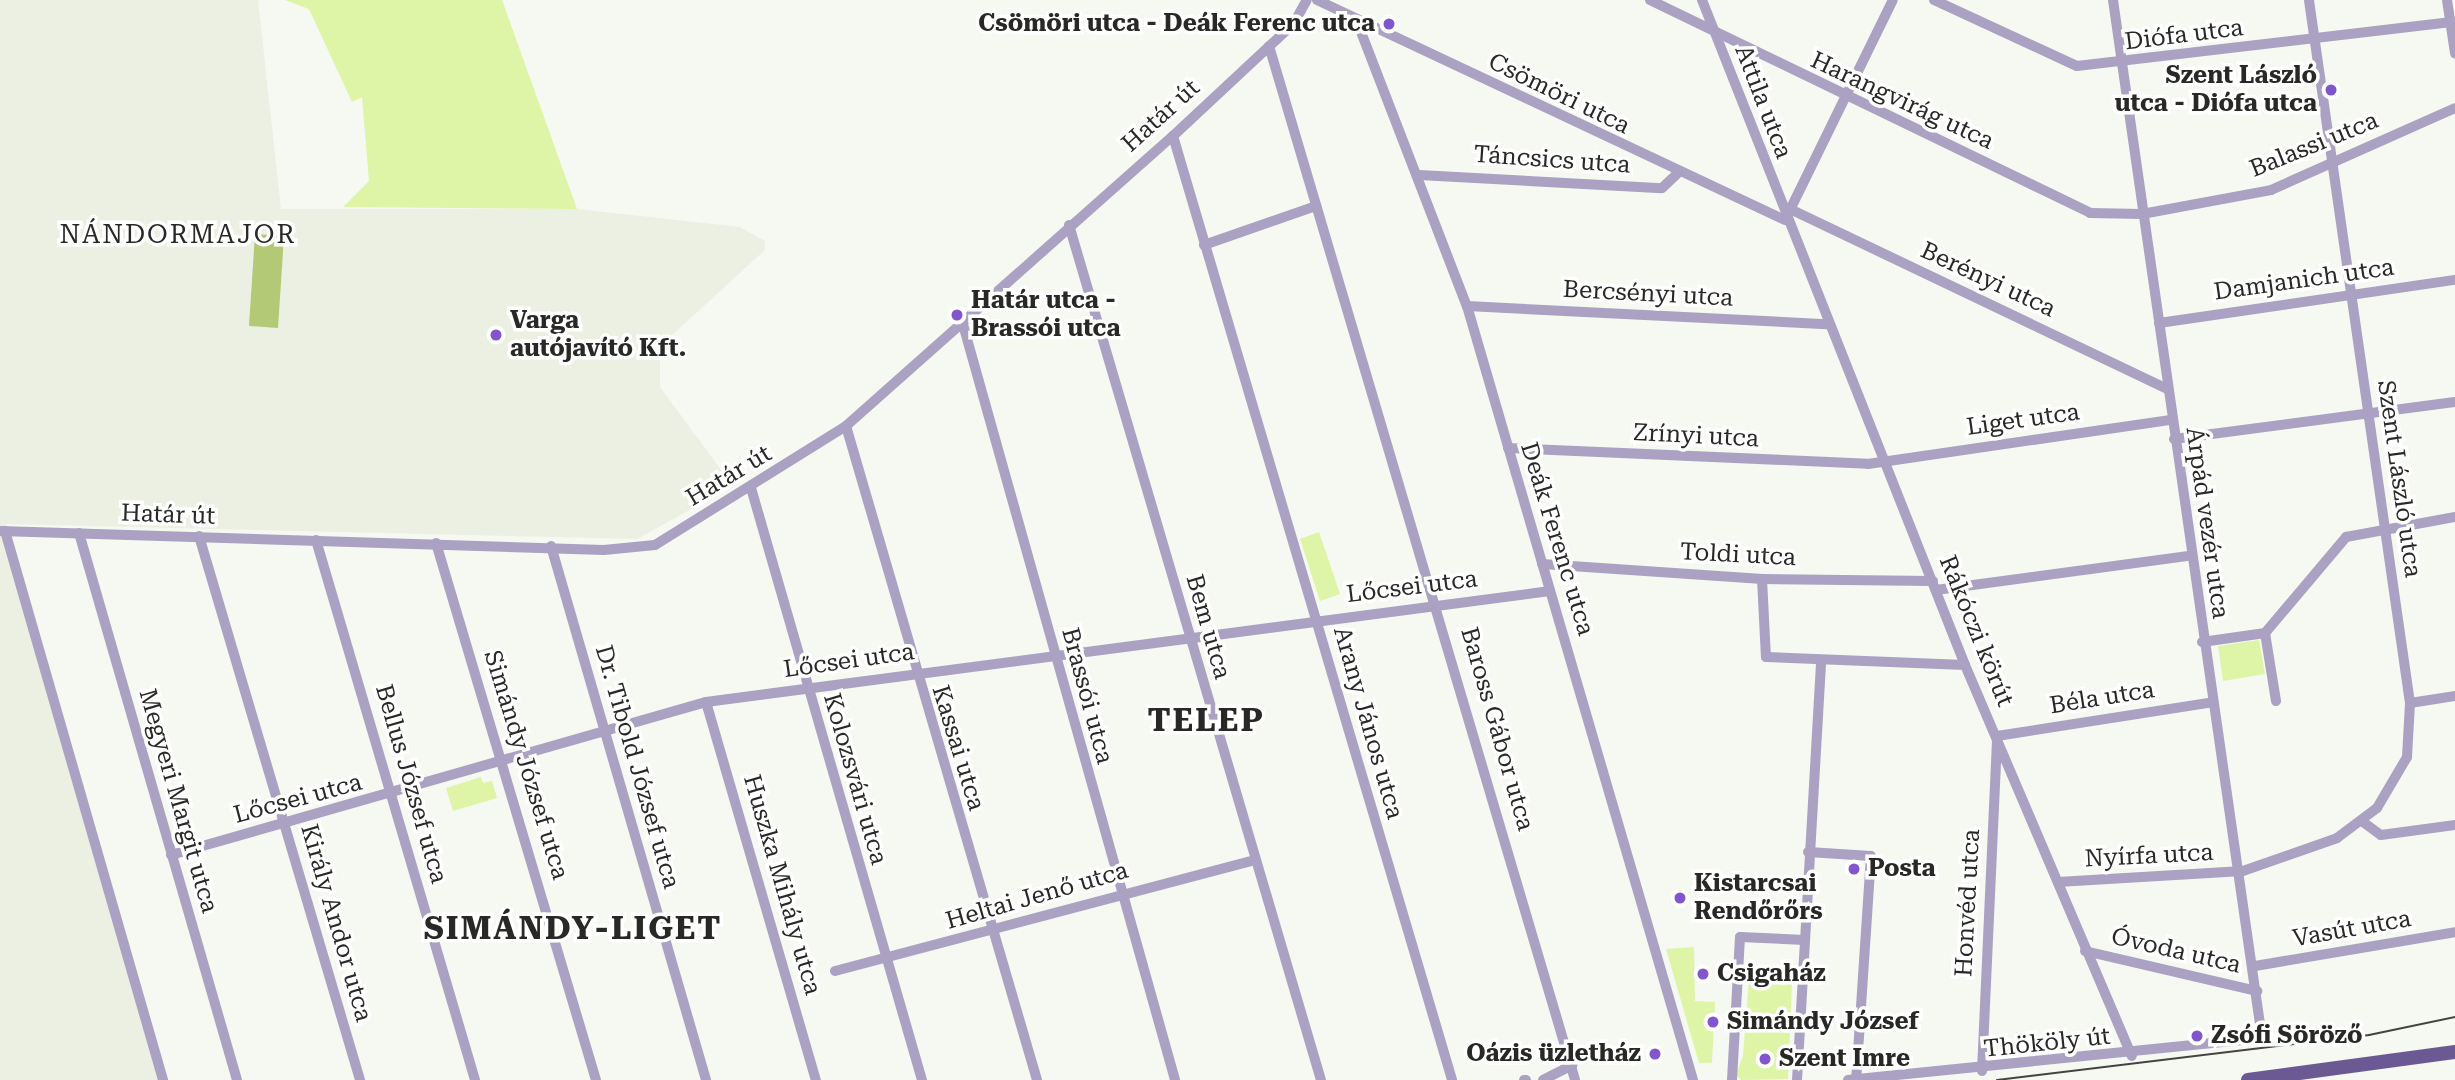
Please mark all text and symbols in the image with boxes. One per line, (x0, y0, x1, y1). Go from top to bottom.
place label: Csömöri utca - Deák Ferenc utca (978, 10, 1375, 38)
street label: Diófa utca (2123, 13, 2245, 57)
marker: Csömöri utca - Deák Ferenc utca (1381, 16, 1397, 32)
street label: Attila utca (1728, 41, 1798, 163)
street label: Harangvirág utca (1806, 46, 1998, 156)
street label: Csömöri utca (1484, 47, 1634, 141)
place label: Szent László utca - Diófa utca (2115, 62, 2317, 118)
street label: Határ út (1116, 74, 1206, 158)
marker: Szent László utca - Diófa utca (2323, 82, 2339, 98)
street label: Balassi utca (2246, 106, 2382, 184)
street label: Táncsics utca (1473, 140, 1631, 180)
district label: NÁNDORMAJOR (61, 219, 295, 251)
street label: Berényi utca (1916, 236, 2060, 324)
street label: Damjanich utca (2212, 253, 2396, 307)
street label: Bercsényi utca (1562, 275, 1734, 313)
place label: Határ utca - Brassói utca (971, 287, 1121, 343)
place label: Varga autójavító Kft. (510, 307, 686, 363)
marker: Határ utca - Brassói utca (949, 307, 965, 323)
marker: Varga autójavító Kft. (488, 327, 504, 343)
street label: Szent László utca (2371, 379, 2427, 579)
street label: Liget utca (1965, 398, 2081, 442)
street label: Zrínyi utca (1632, 418, 1760, 454)
street label: Árpád vezér utca (2179, 425, 2235, 621)
street label: Határ út (681, 439, 777, 513)
street label: Deák Ferenc utca (1514, 439, 1600, 639)
street label: Határ út (120, 499, 216, 531)
street label: Toldi utca (1679, 538, 1797, 572)
street label: Rákóczi körút (1933, 551, 2019, 711)
street label: Lőcsei utca (1345, 565, 1479, 609)
street label: Bem utca (1179, 571, 1237, 683)
street label: Arany János utca (1327, 624, 1409, 822)
street label: Baross Gábor utca (1454, 624, 1540, 834)
street label: Brassói utca (1055, 625, 1119, 767)
street label: Lőcsei utca (782, 638, 916, 684)
street label: Dr. Tibold József utca (588, 642, 686, 892)
street label: Simándy József utca (477, 647, 575, 883)
street label: Béla utca (2048, 676, 2156, 720)
street label: Bellus József utca (369, 681, 453, 887)
street label: Kassai utca (925, 682, 991, 814)
street label: Megyeri Margit utca (132, 686, 224, 916)
street label: Kolozsvári utca (817, 690, 893, 868)
district label: TELEP (1148, 701, 1264, 739)
street label: Lőcsei utca (231, 768, 365, 830)
street label: Huszka Mihály utca (737, 772, 827, 998)
street label: Király Andor utca (294, 821, 378, 1025)
street label: Honvéd utca (1950, 828, 1986, 978)
street label: Nyírfa utca (2084, 838, 2214, 874)
place label: Posta (1868, 855, 1936, 883)
street label: Heltai Jenő utca (942, 856, 1132, 936)
marker: Posta (1846, 861, 1862, 877)
place label: Kistarcsai Rendőrőrs (1694, 870, 1823, 926)
marker: Kistarcsai Rendőrőrs (1672, 890, 1688, 906)
street label: Vasút utca (2291, 904, 2413, 954)
district label: SIMÁNDY-LIGET (425, 909, 721, 947)
street label: Óvoda utca (2108, 922, 2244, 980)
place label: Csigaház (1717, 960, 1826, 988)
marker: Csigaház (1695, 966, 1711, 982)
place label: Simándy József (1727, 1008, 1919, 1036)
marker: Simándy József (1705, 1014, 1721, 1030)
street label: Thököly út (1982, 1022, 2112, 1064)
place label: Zsófi Söröző (2211, 1022, 2362, 1050)
marker: Zsófi Söröző (2189, 1028, 2205, 1044)
place label: Oázis üzletház (1466, 1040, 1641, 1068)
place label: Szent Imre (1779, 1045, 1910, 1073)
marker: Oázis üzletház (1647, 1046, 1663, 1062)
marker: Szent Imre (1757, 1051, 1773, 1067)

